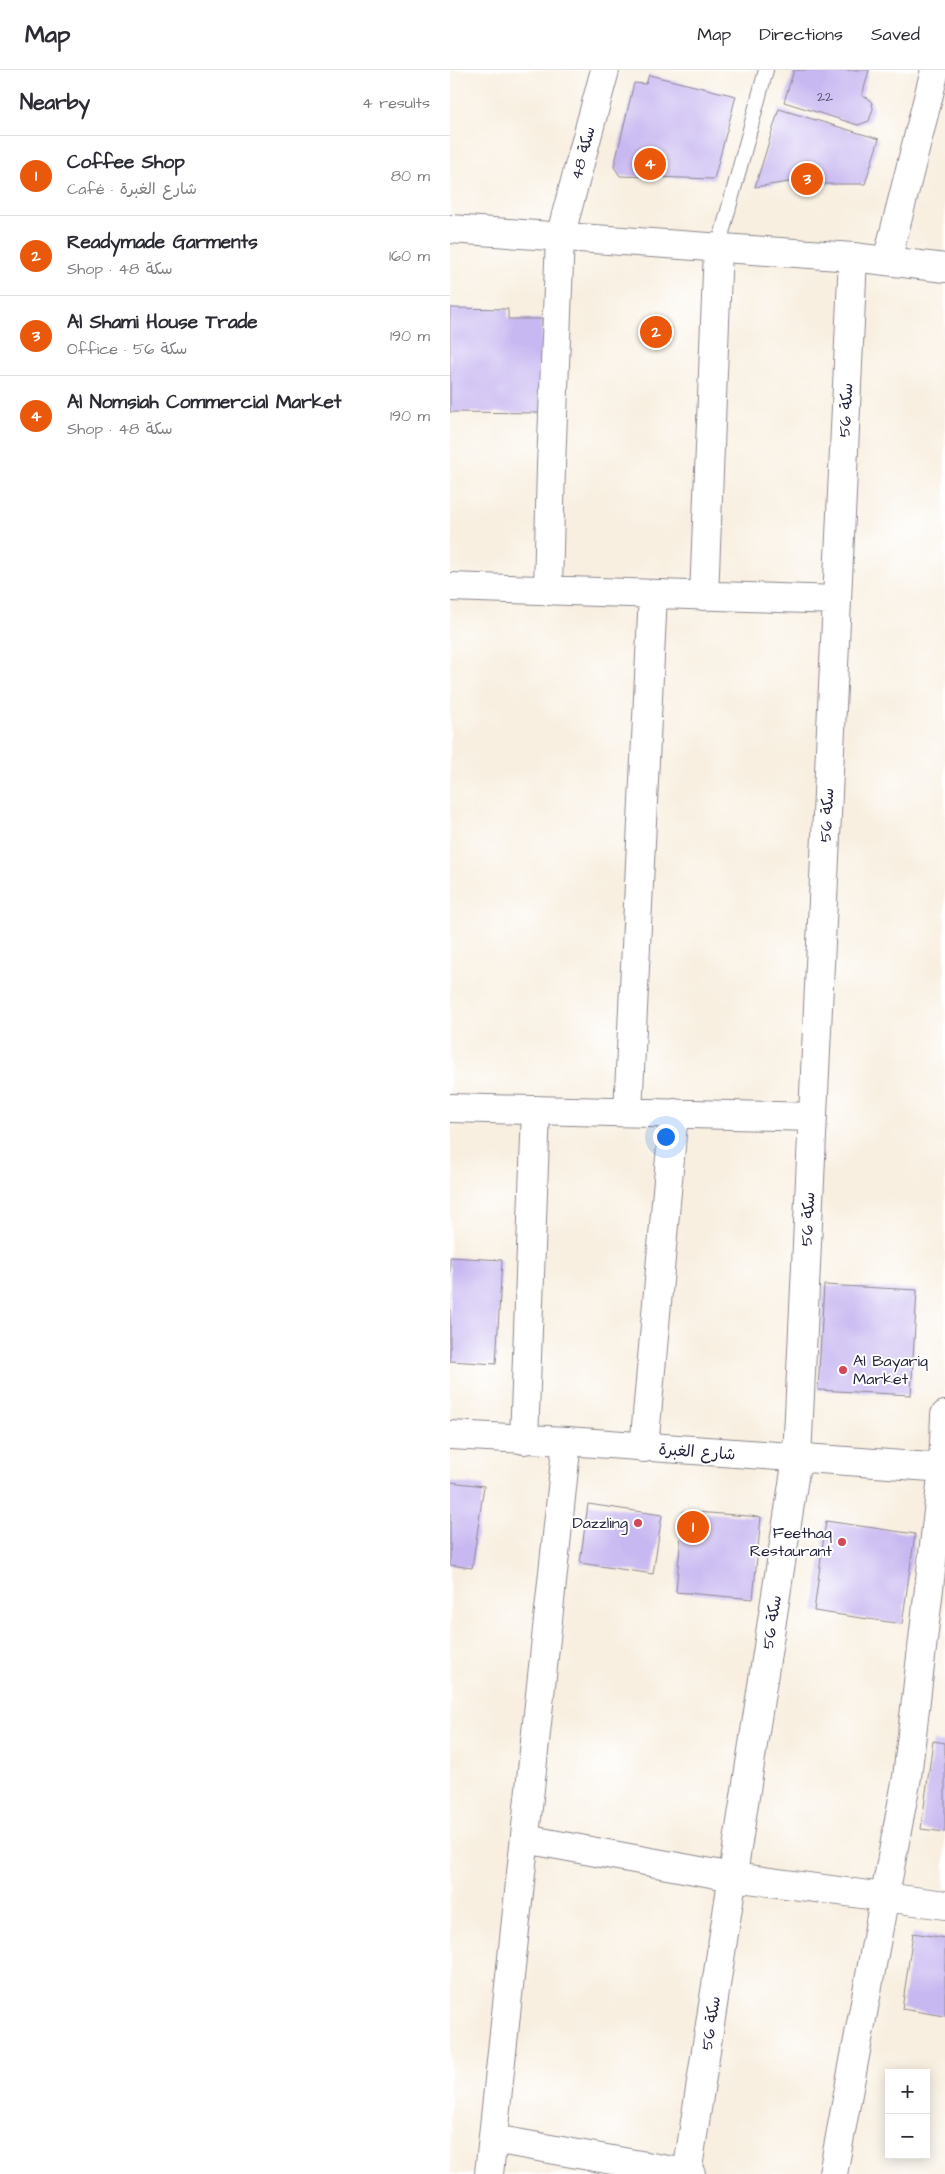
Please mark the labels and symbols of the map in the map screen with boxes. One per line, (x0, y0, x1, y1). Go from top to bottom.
house number: 22 (817, 87, 833, 107)
street label: سكة 48 (565, 124, 601, 182)
pin: 4 (634, 145, 666, 183)
pin: 3 (791, 160, 823, 198)
pin: 2 (640, 313, 672, 351)
street label: سكة 56 (834, 382, 858, 438)
street label: سكة 56 (815, 787, 839, 843)
your location (653, 1124, 679, 1150)
street label: سكة 56 (796, 1191, 820, 1247)
place label: Al Bayariq Market (853, 1350, 928, 1390)
marker: Al Bayariq Market (837, 1364, 849, 1376)
street label: شارع الغبرة (658, 1438, 736, 1466)
pin: 1 (677, 1508, 709, 1546)
place label: Dazzling (572, 1512, 628, 1535)
marker: Dazzling (632, 1517, 644, 1529)
place label: Feethaq Restaurant (750, 1522, 833, 1562)
marker: Feethaq Restaurant (836, 1536, 848, 1548)
street label: سكة 56 (757, 1593, 787, 1651)
street label: سكة 56 (696, 1994, 726, 2052)

